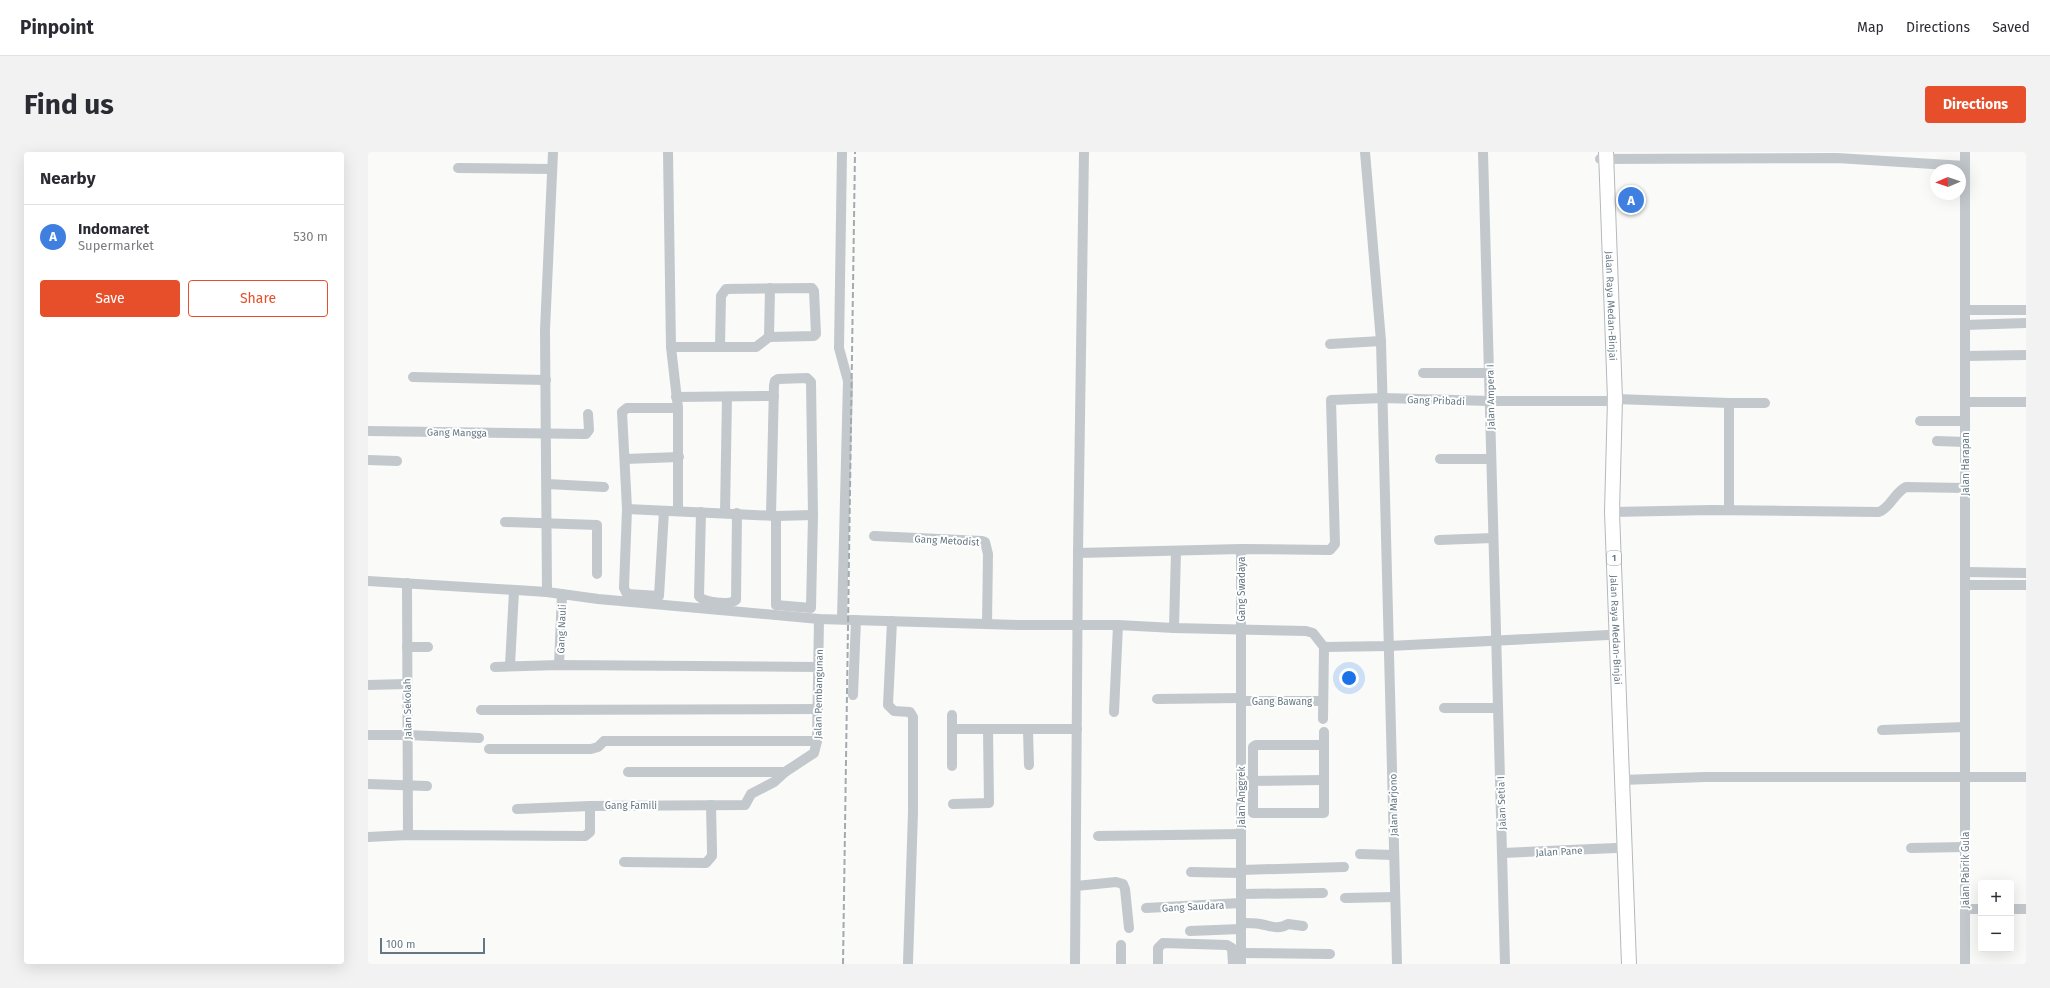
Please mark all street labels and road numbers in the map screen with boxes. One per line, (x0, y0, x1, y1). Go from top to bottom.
street label: Jalan Raya Medan-Binjai (1603, 251, 1619, 361)
street label: Jalan Ampera I (1484, 364, 1498, 430)
street label: Gang Pribadi (1407, 394, 1465, 408)
street label: Gang Mangga (427, 426, 487, 440)
street label: Jalan Harapan (1960, 432, 1972, 496)
street label: Gang Metodist (914, 533, 980, 549)
road number: 1 (1607, 551, 1621, 565)
street label: Gang Swadaya (1236, 557, 1248, 621)
street label: Jalan Raya Medan-Binjai (1607, 575, 1623, 685)
street label: Gang Nauli (555, 604, 569, 654)
street label: Jalan Pembangunan (812, 649, 826, 739)
street label: Jalan Sekolah (401, 678, 415, 740)
street label: Gang Bawang (1252, 696, 1313, 708)
street label: Jalan Anggrek (1236, 765, 1248, 828)
street label: Jalan Marjono (1387, 773, 1401, 836)
street label: Jalan Setia I (1495, 776, 1509, 830)
street label: Gang Famili (605, 800, 657, 812)
street label: Jalan Pabrik Gula (1960, 832, 1972, 908)
street label: Jalan Pane (1535, 845, 1583, 859)
street label: Gang Saudara (1162, 899, 1225, 915)

